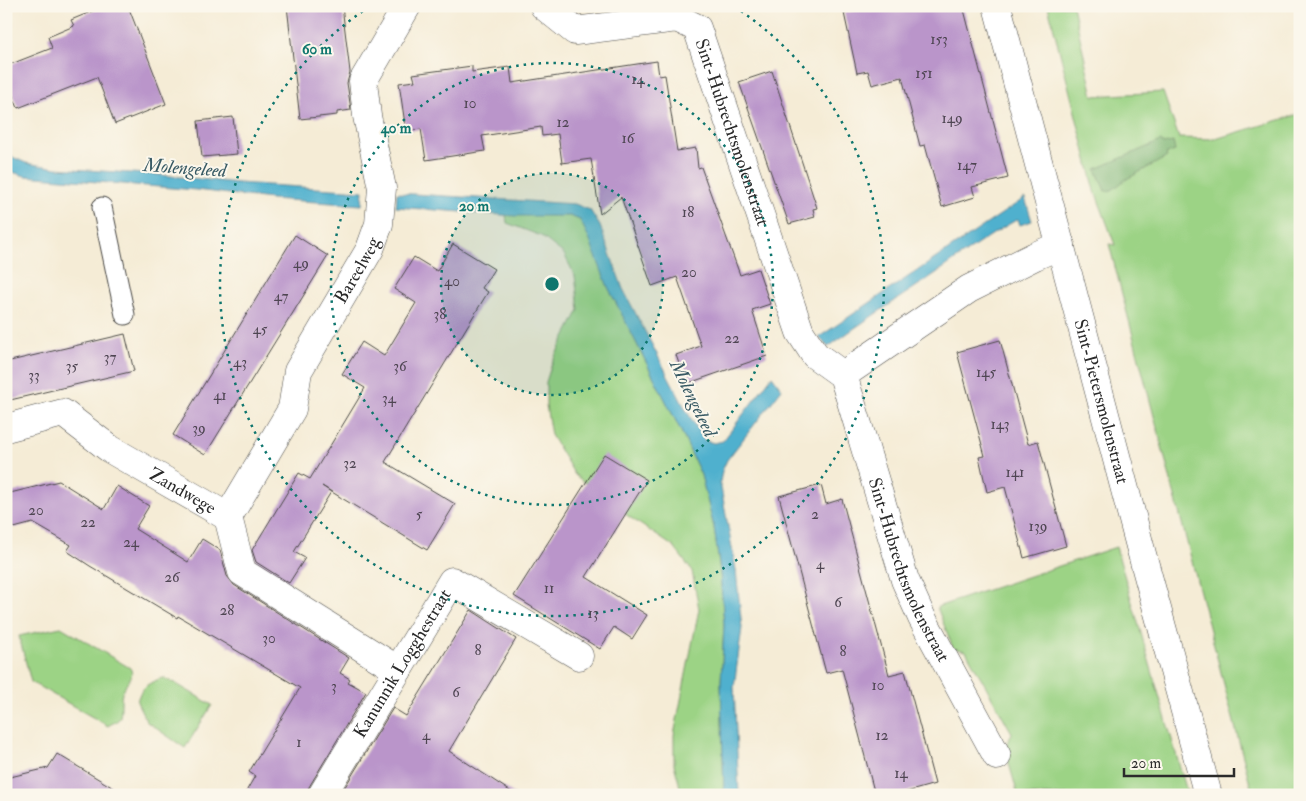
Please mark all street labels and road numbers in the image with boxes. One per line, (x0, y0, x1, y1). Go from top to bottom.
street label: Sint-Hubrechtsmolenstraat (689, 36, 774, 229)
street label: Bareelweg (329, 233, 386, 308)
street label: Sint-Pietersmolenstraat (1068, 317, 1134, 487)
street label: Zandwege (145, 463, 221, 520)
street label: Sint-Hubrechtsmolenstraat (863, 475, 955, 666)
street label: Kanunnik Logghestraat (348, 585, 456, 742)

